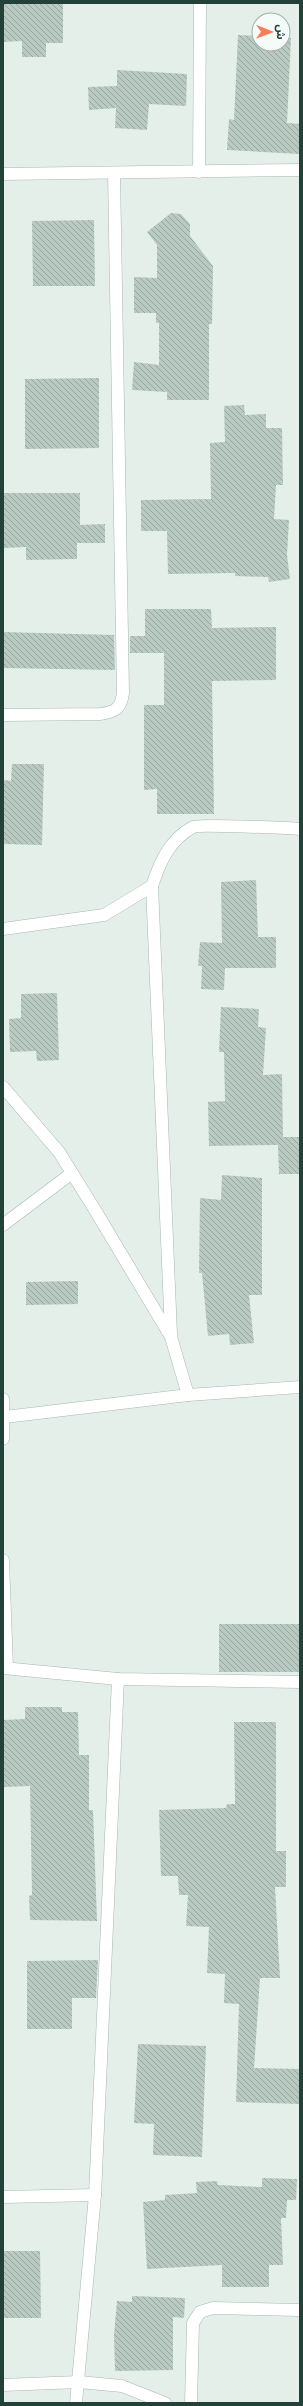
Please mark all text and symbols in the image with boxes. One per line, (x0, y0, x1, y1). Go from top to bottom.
north arrow (251, 12, 291, 52)
text: ش (274, 25, 287, 40)

